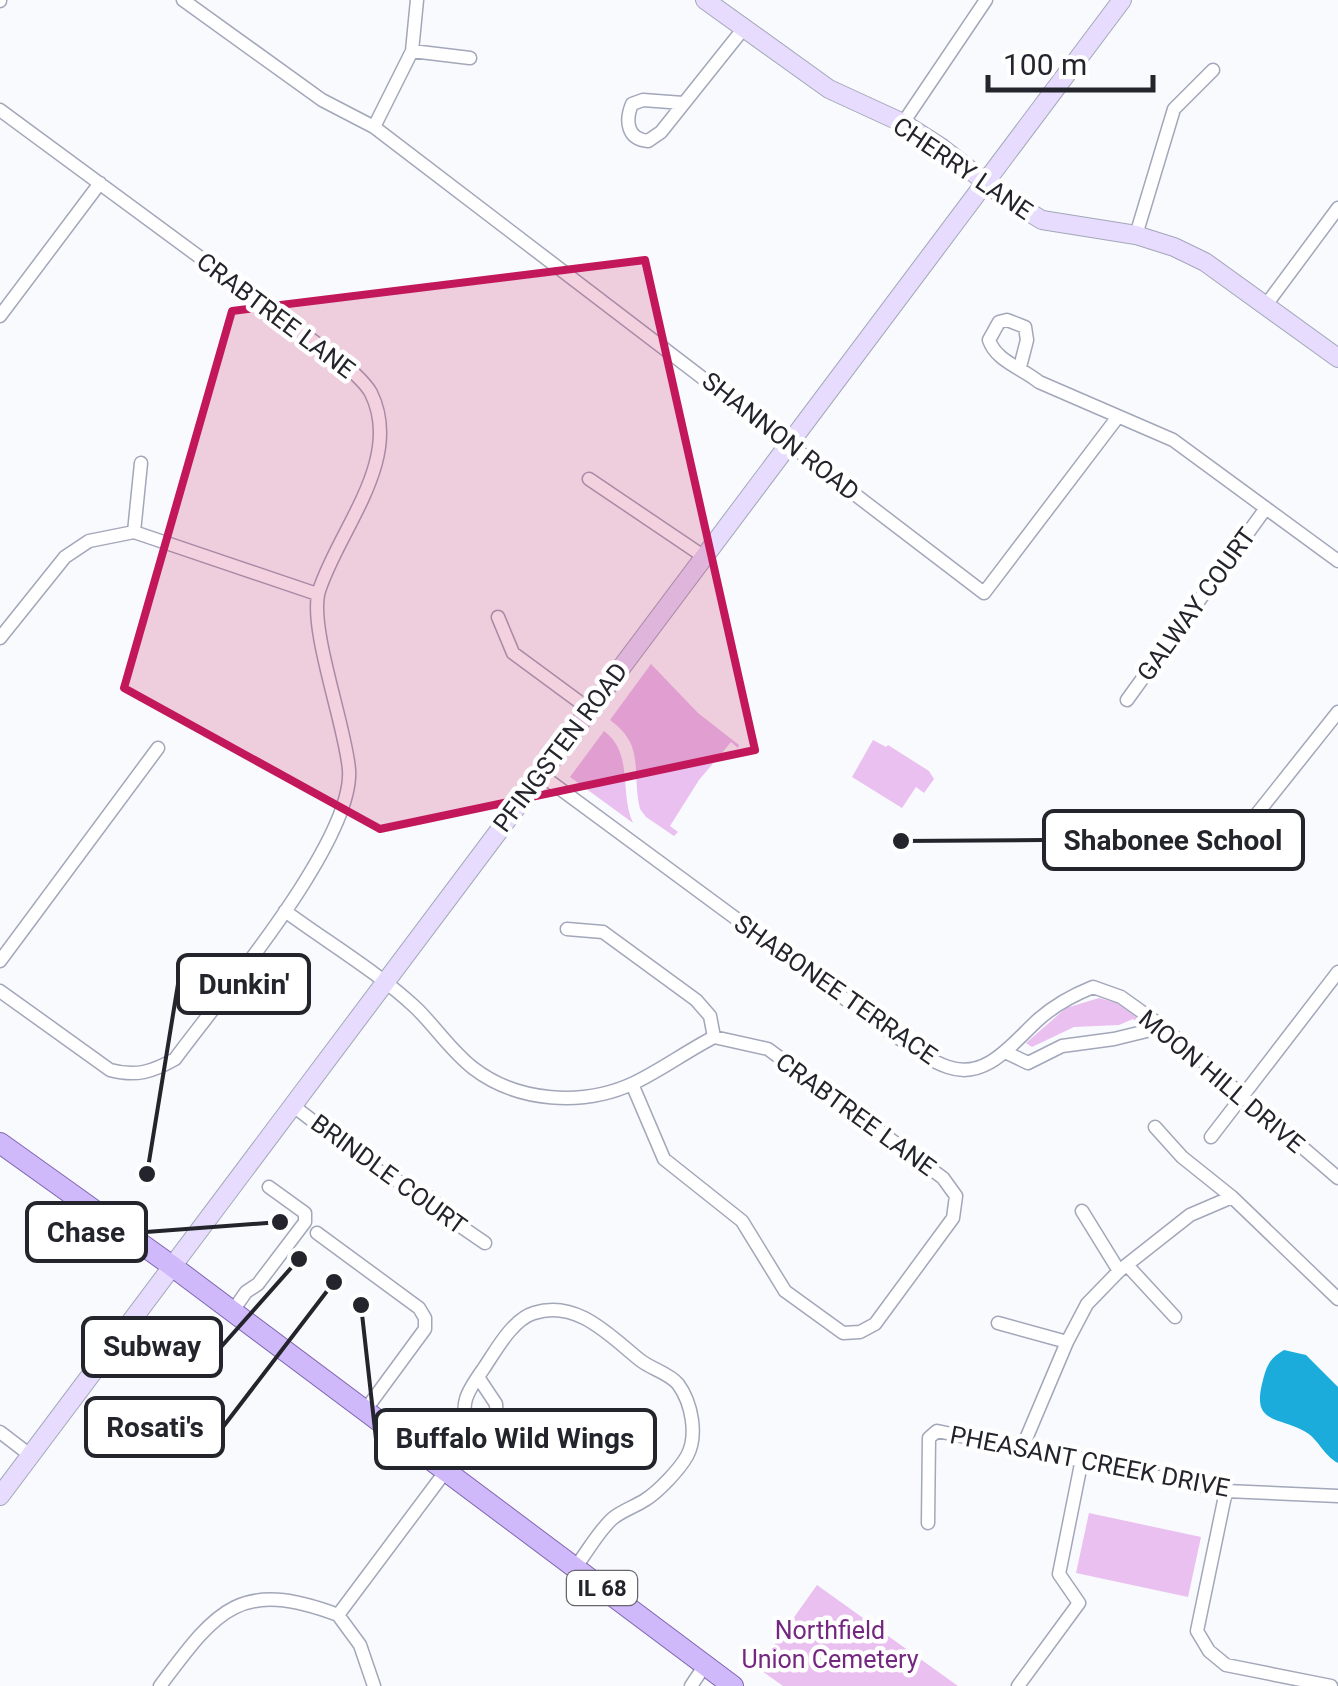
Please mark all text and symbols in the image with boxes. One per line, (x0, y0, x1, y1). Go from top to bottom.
scale bar (988, 30, 1153, 92)
text: 100 m (1003, 47, 1087, 82)
street label: CHERRY LANE (888, 111, 1038, 226)
street label: CRABTREE LANE (191, 247, 360, 384)
street label: SHANNON ROAD (696, 366, 865, 507)
street label: GALWAY COURT (1131, 522, 1262, 686)
street label: PFINGSTEN ROAD (487, 657, 633, 838)
callout: Shabonee School (1044, 811, 1303, 869)
text: Shabonee School (1064, 824, 1282, 857)
street label: SHABONEE TERRACE (729, 909, 943, 1070)
callout: Dunkin' (178, 955, 309, 1013)
text: Dunkin' (199, 968, 289, 1001)
street label: MOON HILL DRIVE (1133, 1004, 1310, 1159)
street label: CRABTREE LANE (770, 1047, 941, 1182)
street label: BRINDLE COURT (305, 1108, 472, 1241)
callout: Chase (27, 1203, 146, 1261)
text: Chase (47, 1216, 125, 1249)
callout: Subway (83, 1318, 221, 1376)
text: Subway (103, 1330, 202, 1363)
callout: Rosati's (86, 1398, 223, 1456)
callout: Buffalo Wild Wings (376, 1410, 655, 1468)
text: Rosati's (106, 1411, 204, 1444)
street label: PHEASANT CREEK DRIVE (948, 1420, 1232, 1503)
text: Buffalo Wild Wings (396, 1422, 634, 1455)
road number: IL 68 (567, 1571, 637, 1605)
park label: Northfield Union Cemetery (741, 1616, 919, 1674)

